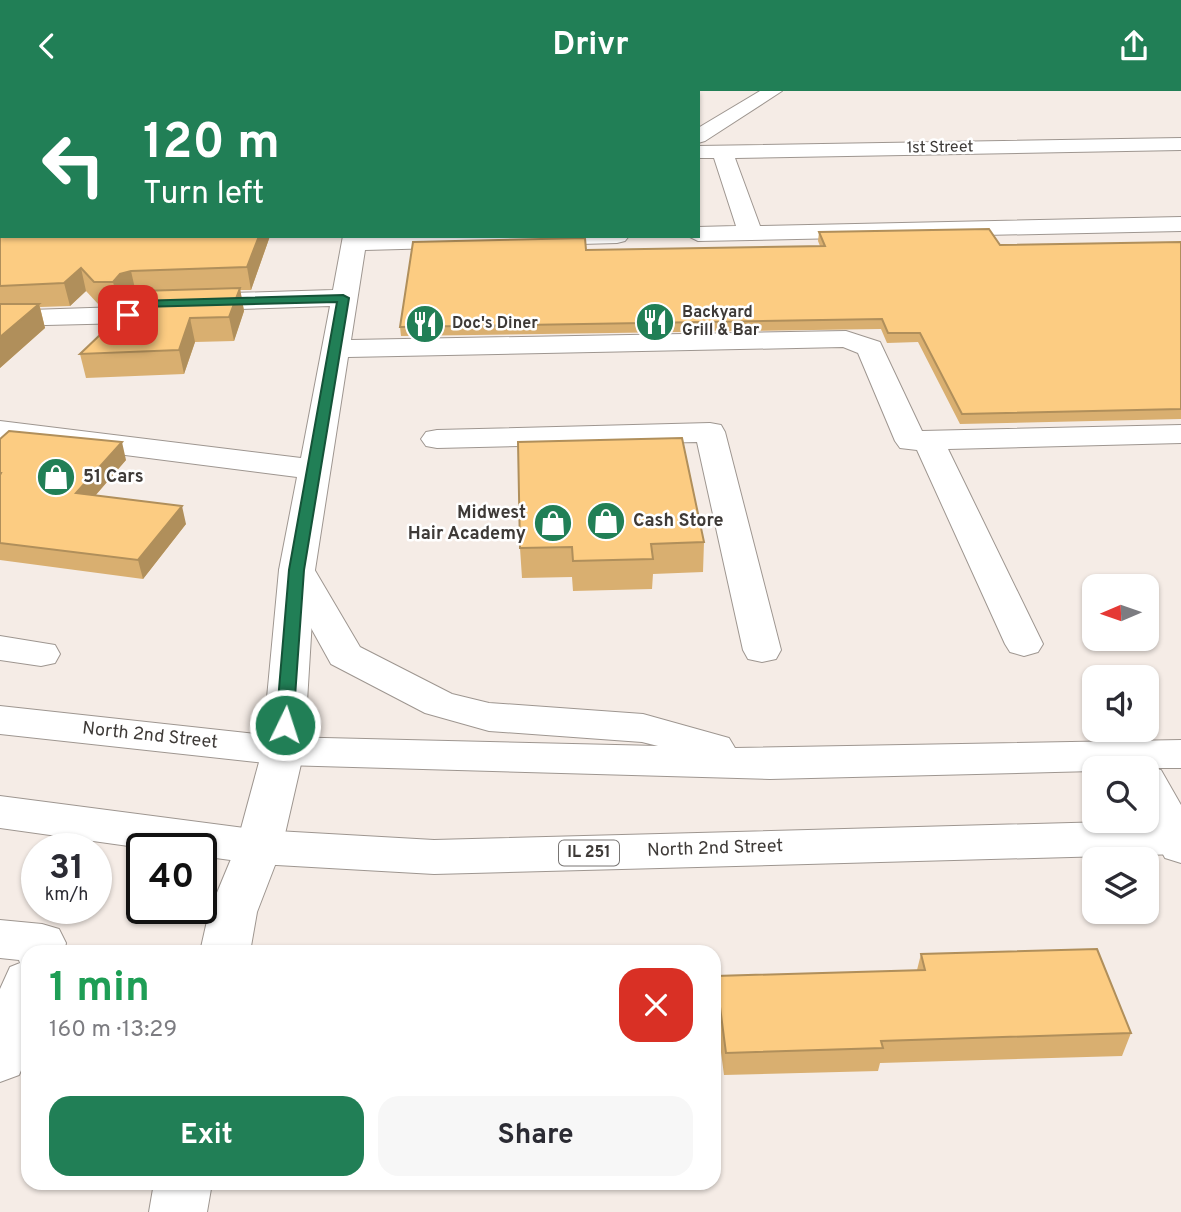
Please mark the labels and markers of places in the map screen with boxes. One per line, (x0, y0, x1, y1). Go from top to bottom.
pin (98, 285, 158, 345)
restaurant icon: Backyard Grill & Bar (634, 301, 676, 343)
restaurant icon: Doc's Diner (404, 303, 446, 345)
place label: Backyard Grill & Bar (682, 303, 760, 341)
place label: Doc's Diner (452, 314, 538, 334)
shop icon: 51 Cars (35, 456, 77, 498)
place label: 51 Cars (83, 466, 144, 489)
shop icon: Cash Store (585, 500, 627, 542)
place label: Midwest Hair Academy (408, 502, 526, 546)
shop icon: Midwest Hair Academy (532, 502, 574, 544)
place label: Cash Store (633, 510, 723, 533)

